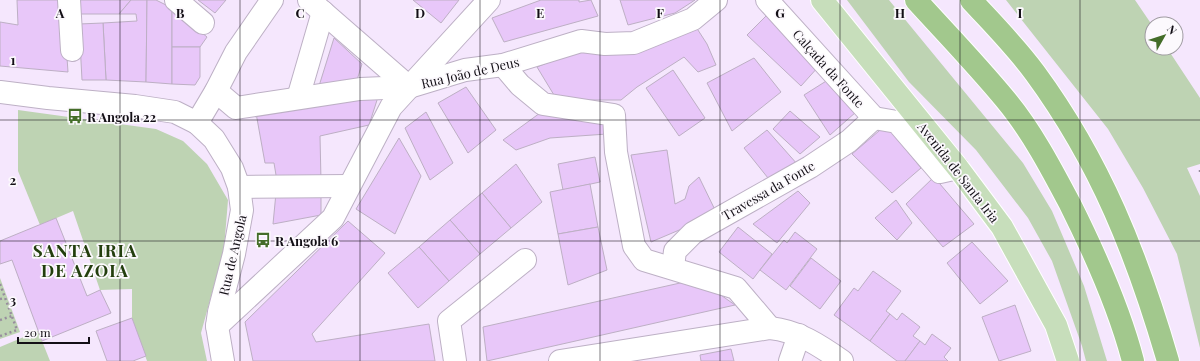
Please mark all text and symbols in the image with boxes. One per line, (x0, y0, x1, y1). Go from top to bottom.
text: A (55, 4, 65, 21)
text: B (176, 4, 185, 21)
text: C (295, 4, 305, 21)
text: D (415, 4, 425, 21)
text: E (536, 4, 544, 21)
text: F (656, 4, 664, 21)
text: G (775, 4, 785, 21)
text: H (895, 4, 905, 21)
text: I (1018, 4, 1023, 21)
north arrow (1144, 16, 1184, 56)
text: N (1164, 22, 1181, 37)
street label: Calçada da Fonte (790, 25, 869, 111)
text: 1 (11, 51, 16, 68)
street label: Rua João de Deus (419, 52, 521, 92)
bus stop icon: R Angola 22 (66, 107, 84, 125)
place label: R Angola 22 (87, 108, 157, 125)
street label: Avenida de Santa Iria (914, 118, 1004, 226)
street label: Travessa da Fonte (718, 156, 818, 223)
text: 2 (10, 171, 17, 188)
street label: Rua de Angola (214, 213, 250, 297)
bus stop icon: R Angola 6 (254, 231, 272, 249)
place label: R Angola 6 (275, 232, 338, 249)
district label: SANTA IRIA DE AZOIA (33, 239, 137, 281)
text: 3 (10, 291, 16, 308)
scale bar (18, 319, 89, 345)
text: 20 m (24, 324, 51, 340)

